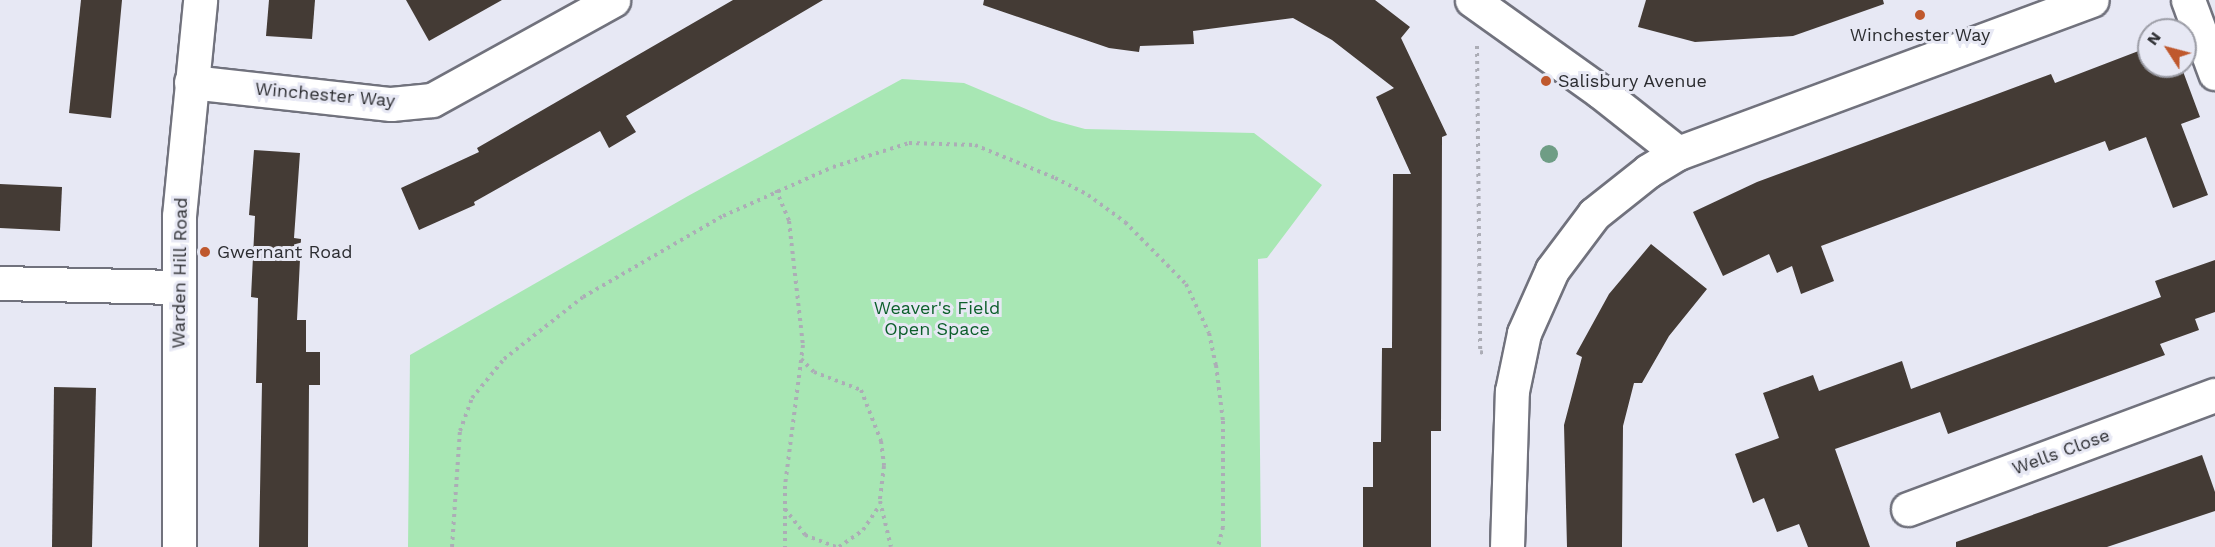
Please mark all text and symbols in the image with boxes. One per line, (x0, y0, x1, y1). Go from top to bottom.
marker: Winchester Way (1913, 8, 1927, 22)
north arrow (2137, 18, 2197, 78)
place label: Winchester Way (1849, 24, 1991, 46)
text: N (2142, 28, 2165, 49)
place label: Salisbury Avenue (1558, 70, 1708, 92)
marker: Salisbury Avenue (1539, 74, 1553, 88)
street label: Winchester Way (254, 78, 396, 112)
street label: Warden Hill Road (168, 197, 192, 349)
place label: Gwernant Road (217, 241, 352, 263)
marker: Gwernant Road (198, 245, 212, 259)
park label: Weaver's Field Open Space (874, 298, 1000, 340)
street label: Wells Close (2009, 424, 2113, 480)

